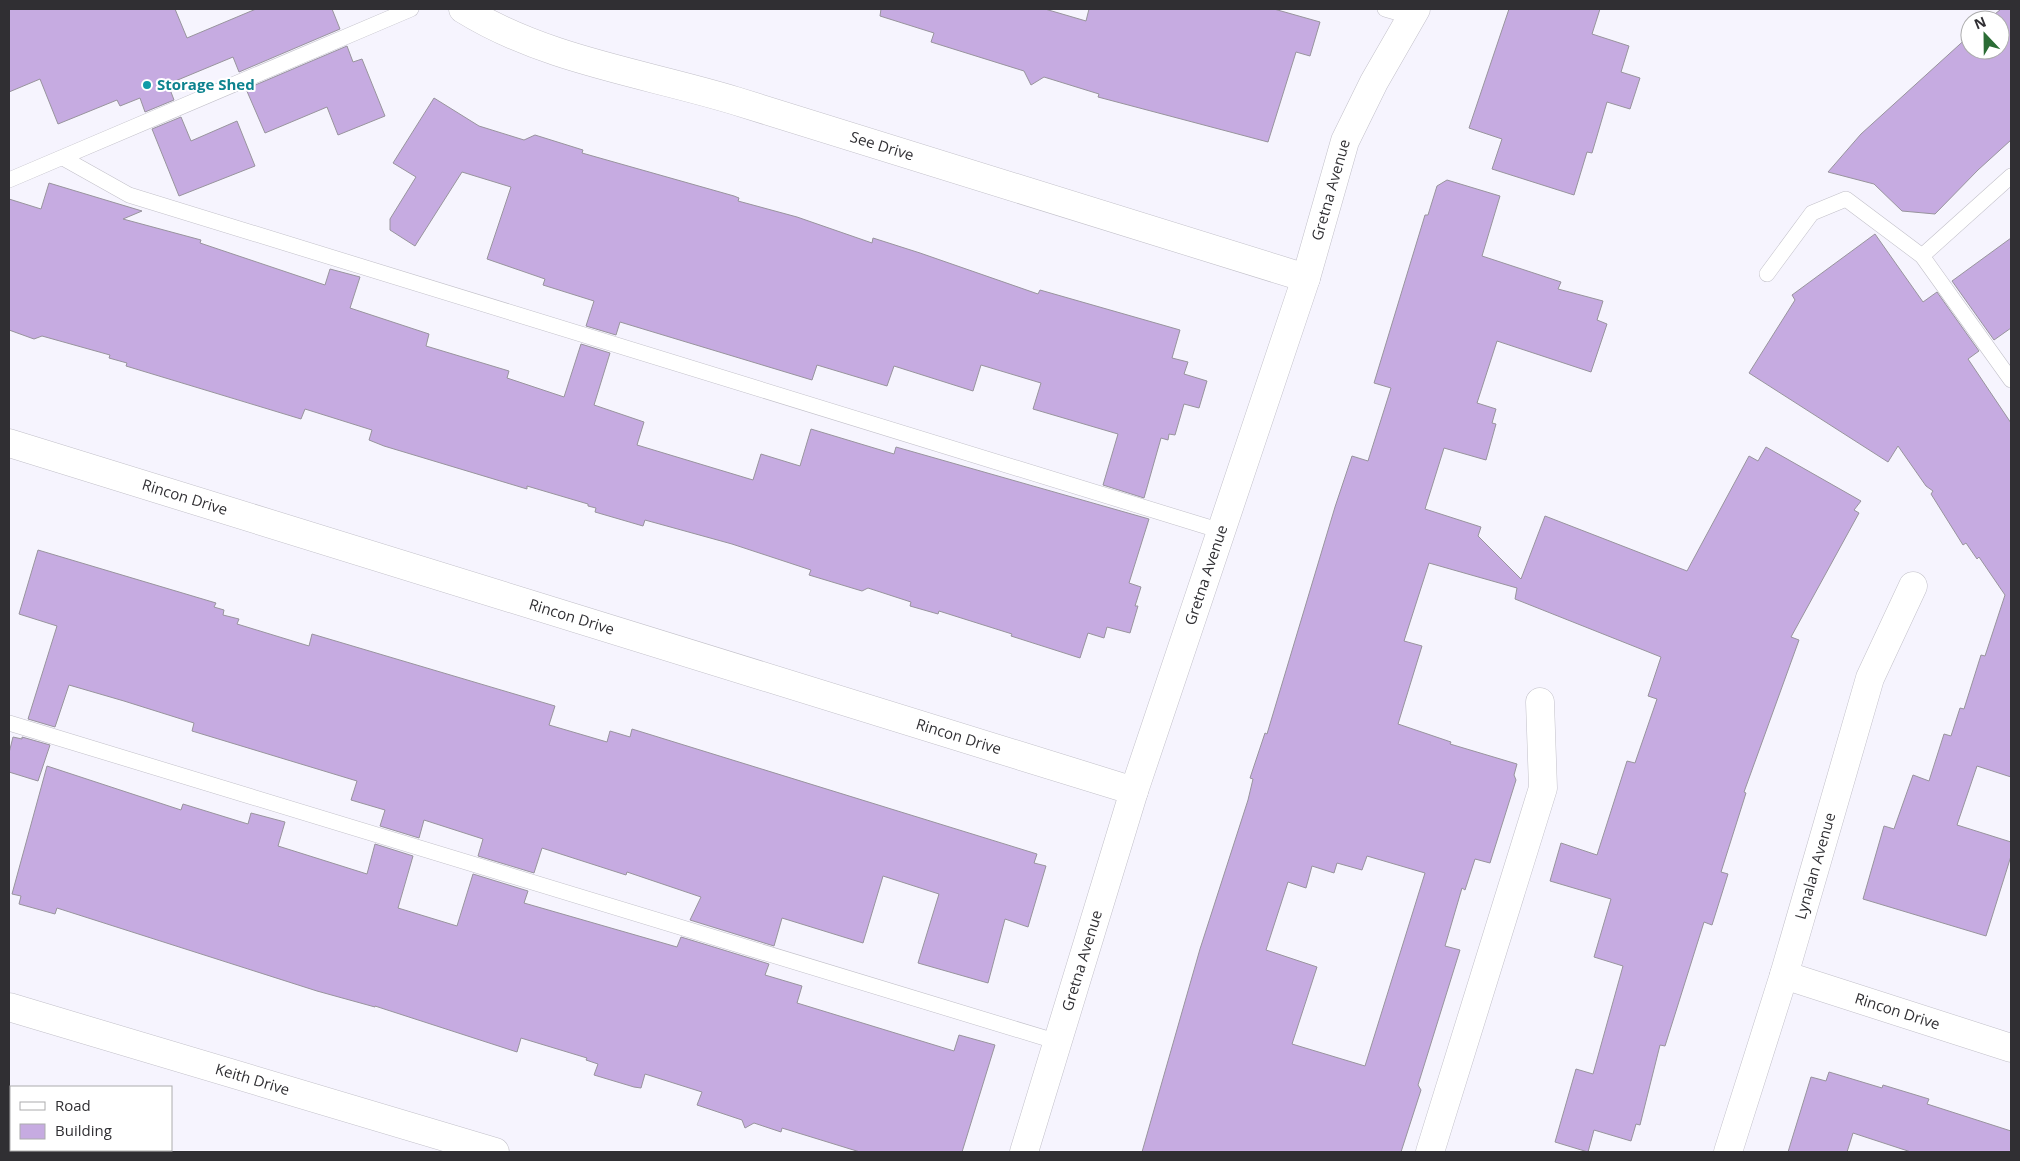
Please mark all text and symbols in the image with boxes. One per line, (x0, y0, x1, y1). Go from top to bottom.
north arrow (1960, 10, 2010, 60)
text: N (1971, 12, 1989, 33)
place label: Storage Shed (157, 74, 255, 94)
marker: Storage Shed (141, 79, 153, 91)
street label: See Drive (848, 126, 917, 165)
street label: Gretna Avenue (1306, 137, 1354, 243)
street label: Rincon Drive (140, 474, 230, 519)
street label: Gretna Avenue (1179, 522, 1232, 628)
street label: Rincon Drive (527, 593, 617, 639)
street label: Rincon Drive (914, 713, 1004, 758)
street label: Lynalan Avenue (1790, 810, 1840, 922)
street label: Gretna Avenue (1057, 907, 1106, 1013)
street label: Rincon Drive (1852, 987, 1943, 1034)
street label: Keith Drive (213, 1058, 292, 1099)
legend (10, 1086, 172, 1151)
text: Road (55, 1095, 91, 1115)
text: Building (55, 1120, 112, 1140)

